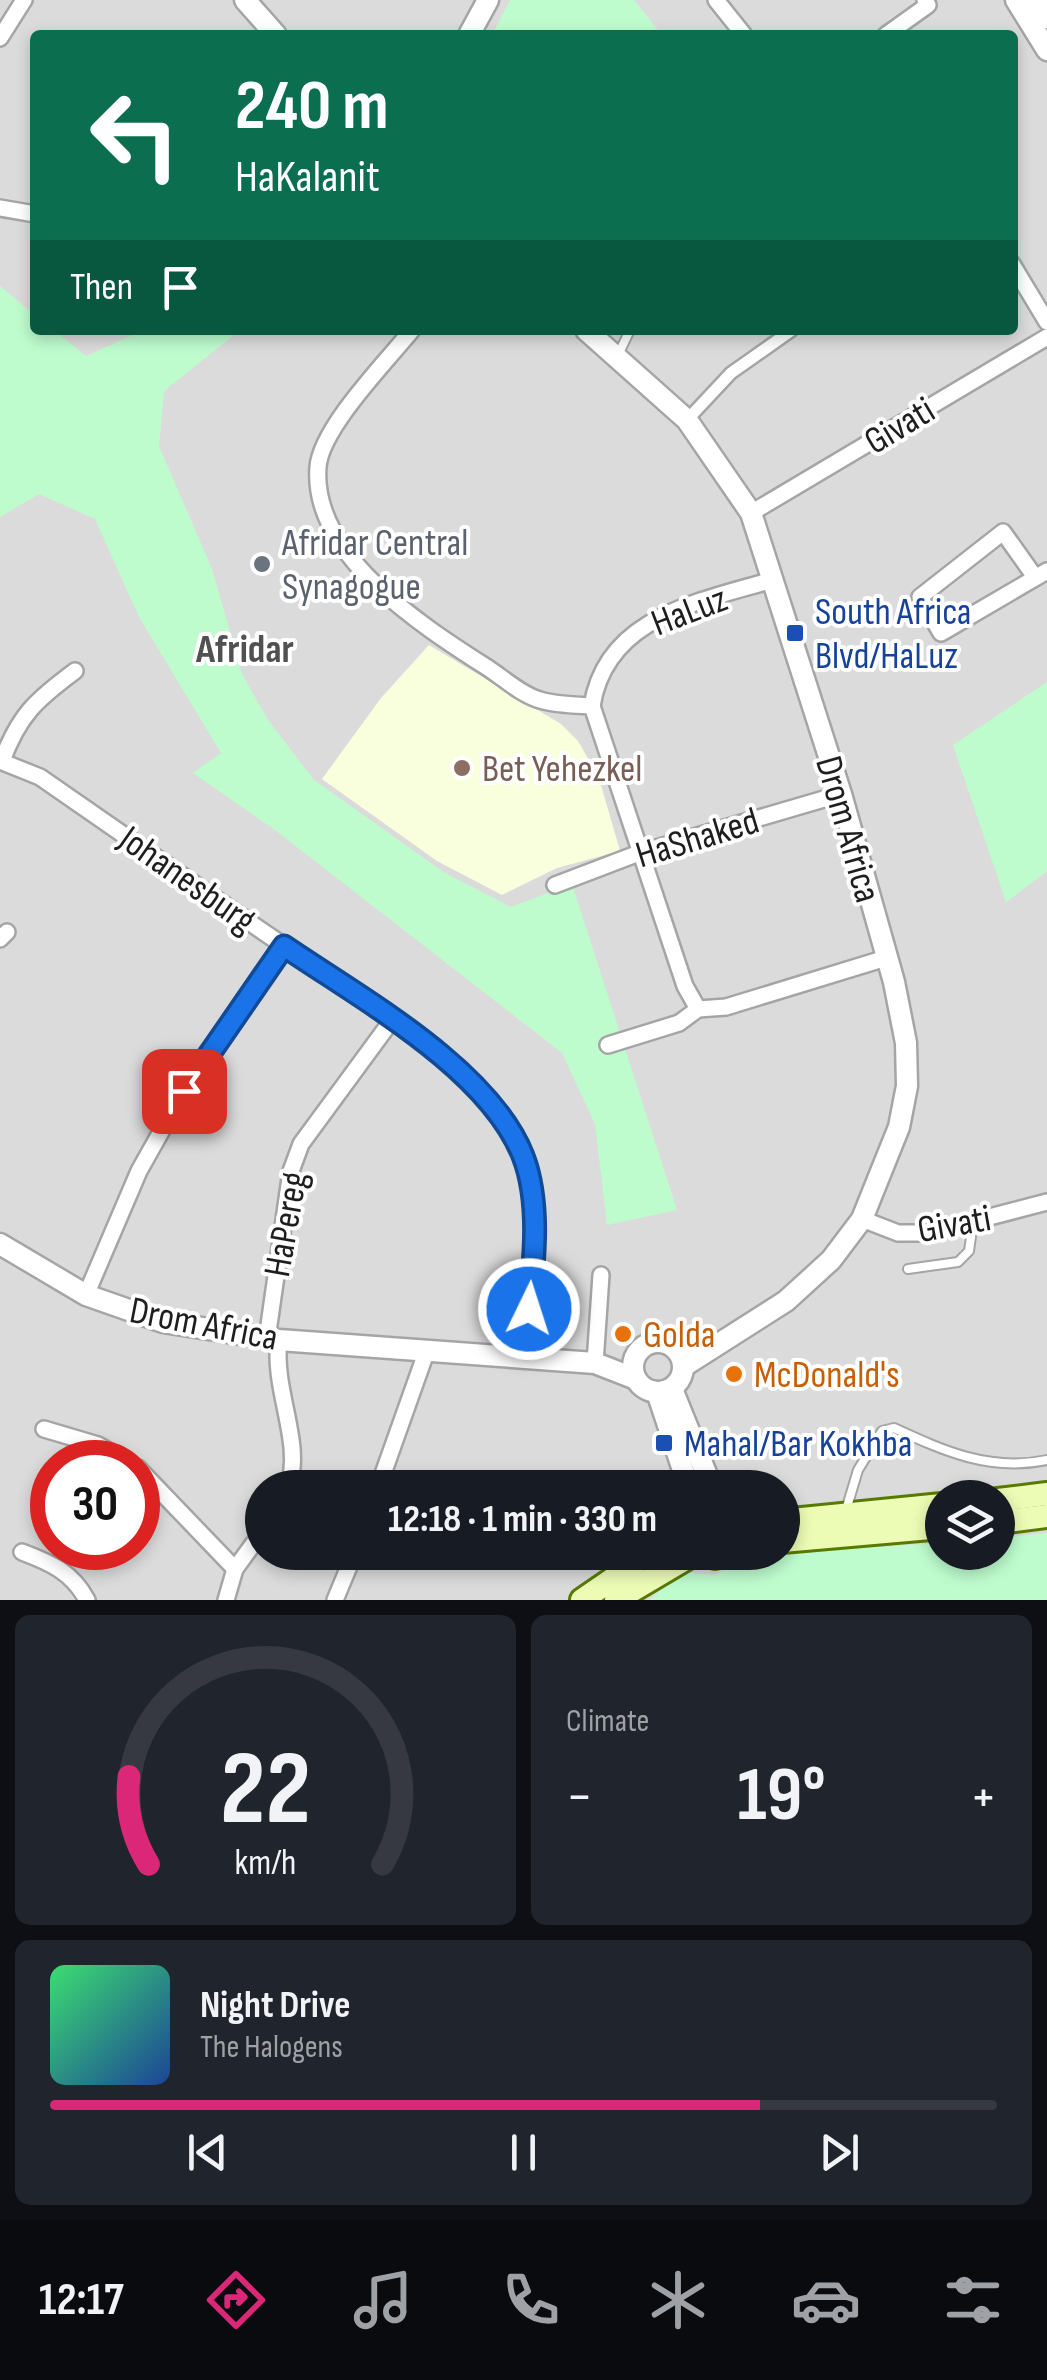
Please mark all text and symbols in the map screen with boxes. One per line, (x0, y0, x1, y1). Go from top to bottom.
text: 240 m (235, 65, 389, 149)
icon: left (70, 70, 200, 200)
text: HaKalanit (235, 150, 380, 205)
icon: arrive (153, 260, 208, 315)
text: Then (70, 265, 133, 310)
street label: Givati (857, 388, 943, 465)
place label: Afridar Central Synagogue (281, 521, 468, 610)
marker: Afridar Central Synagogue (251, 553, 273, 575)
street label: HaLuz (645, 577, 734, 646)
place label: South Africa Blvd/HaLuz (815, 590, 972, 679)
marker: South Africa Blvd/HaLuz (784, 622, 806, 644)
district label: Afridar (195, 626, 294, 674)
place label: Bet Yehezkel (482, 747, 642, 792)
street label: Drom Africa (805, 751, 890, 908)
marker: Bet Yehezkel (451, 757, 473, 779)
street label: HaShaked (631, 798, 764, 878)
street label: Johanesburg (109, 816, 264, 943)
pin (142, 1049, 227, 1134)
icon: arrive (157, 1064, 212, 1119)
street label: HaPereg (255, 1168, 318, 1280)
street label: Givati (914, 1196, 994, 1253)
position arrow (477, 1257, 581, 1361)
street label: Drom Africa (126, 1288, 282, 1361)
place label: Golda (643, 1313, 715, 1358)
marker: Golda (612, 1323, 634, 1345)
place label: McDonald's (754, 1353, 900, 1398)
marker: McDonald's (723, 1363, 745, 1385)
place label: Mahal/Bar Kokhba (684, 1422, 912, 1467)
marker: Mahal/Bar Kokhba (653, 1432, 675, 1454)
speed limit sign: 30 (30, 1440, 160, 1570)
map controls (925, 1480, 1015, 1570)
button: layers (925, 1480, 1015, 1570)
text: 12:18 · 1 min · 330 m (388, 1497, 657, 1542)
text: Climate (566, 1702, 649, 1741)
text: 22 (220, 1728, 311, 1853)
text: 19° (737, 1751, 826, 1842)
text: − (566, 1764, 593, 1831)
text: + (970, 1764, 997, 1831)
text: km/h (235, 1842, 296, 1885)
text: Night Drive (200, 1983, 351, 2028)
text: The Halogens (200, 2028, 343, 2067)
icon: previous (180, 2125, 235, 2180)
icon: pause (496, 2125, 551, 2180)
icon: next (812, 2125, 867, 2180)
icon: directions (201, 2265, 271, 2335)
icon: music (348, 2265, 418, 2335)
icon: phone (496, 2265, 566, 2335)
icon: climate (643, 2265, 713, 2335)
icon: car (791, 2265, 861, 2335)
icon: filters (938, 2265, 1008, 2335)
text: 12:17 (39, 2273, 124, 2328)

